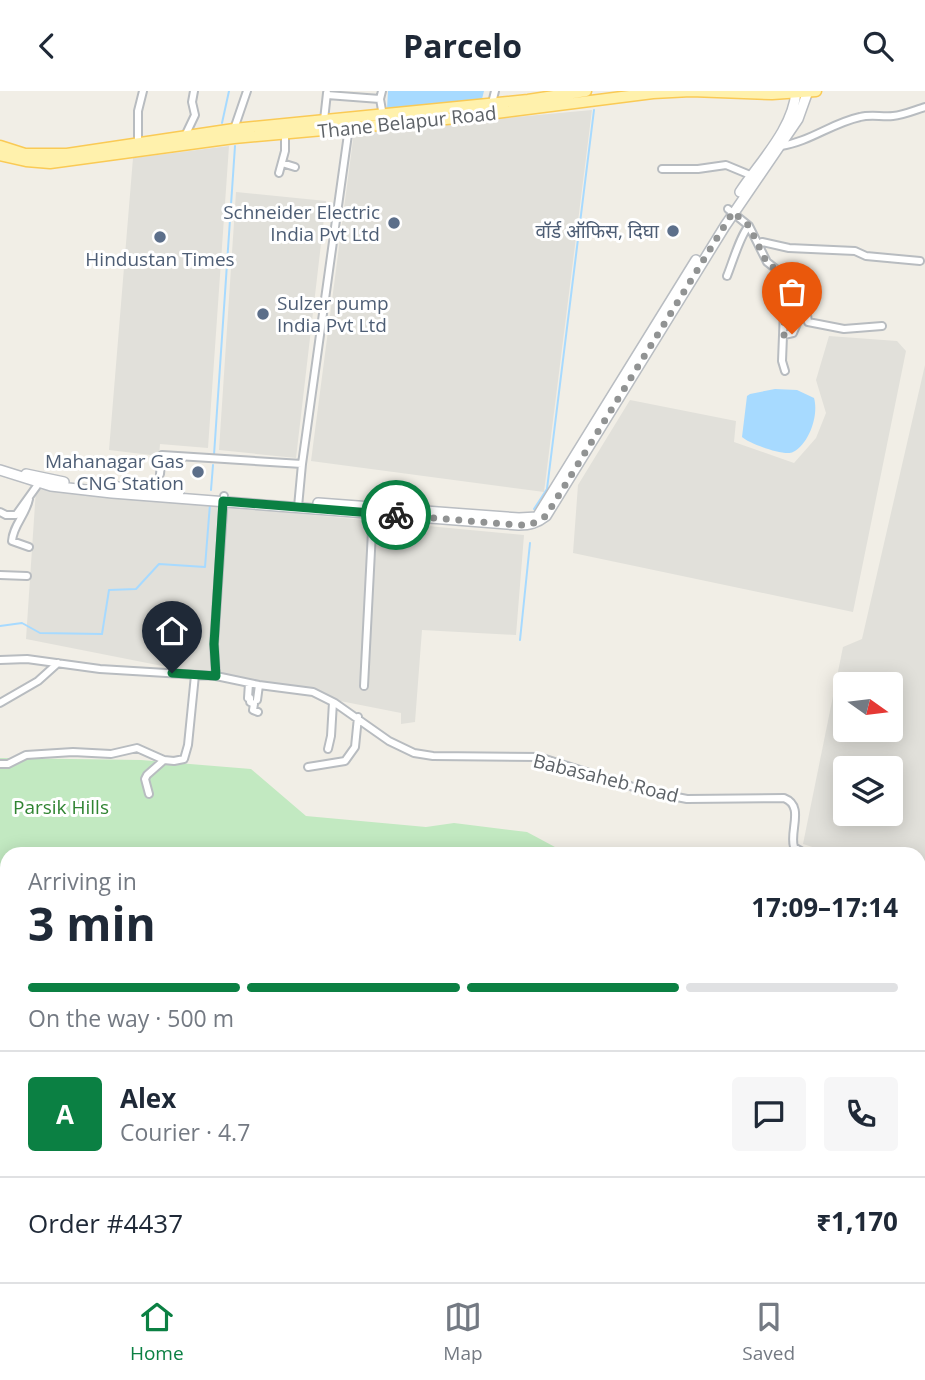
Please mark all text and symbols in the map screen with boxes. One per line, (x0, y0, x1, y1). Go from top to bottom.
text: Parcelo (403, 24, 522, 67)
icon: back (28, 27, 66, 65)
icon: search (859, 27, 897, 65)
street label: Thane Belapur Road (316, 100, 498, 144)
place label: Schneider Electric India Pvt Ltd (223, 199, 380, 247)
marker: Schneider Electric India Pvt Ltd (386, 215, 402, 231)
place label: वॉर्ड ऑफिस, दिघा (536, 218, 660, 244)
marker: वॉर्ड ऑफिस, दिघा (665, 223, 681, 239)
marker: Hindustan Times (152, 229, 168, 245)
place label: Hindustan Times (85, 246, 235, 272)
pin (762, 262, 822, 334)
icon: bag (773, 273, 811, 311)
place label: Sulzer pump India Pvt Ltd (277, 290, 389, 338)
marker: Sulzer pump India Pvt Ltd (255, 306, 271, 322)
place label: Mahanagar Gas CNG Station (45, 448, 184, 496)
marker: Mahanagar Gas CNG Station (190, 464, 206, 480)
courier (361, 480, 431, 550)
icon: bike (377, 496, 415, 534)
pin (142, 601, 202, 673)
icon: home (153, 612, 191, 650)
north arrow (833, 672, 903, 742)
map controls (833, 672, 903, 826)
street label: Babasaheb Road (531, 747, 681, 809)
button: layers (833, 756, 903, 826)
park label: Parsik Hills (13, 794, 109, 820)
text: Arriving in (28, 865, 137, 897)
text: 17:09–17:14 (751, 889, 898, 925)
text: 3 min (28, 892, 156, 954)
text: On the way · 500 m (28, 1002, 234, 1034)
button: chat (732, 1077, 806, 1151)
button: phone (824, 1077, 898, 1151)
text: Alex (120, 1080, 176, 1116)
text: A (56, 1096, 74, 1132)
text: Courier · 4.7 (120, 1116, 250, 1148)
text: ₹1,170 (816, 1203, 898, 1239)
text: Order #4437 (28, 1205, 183, 1241)
tab: Home (130, 1298, 184, 1366)
tab: Map (443, 1298, 483, 1366)
tab: Saved (742, 1298, 795, 1366)

